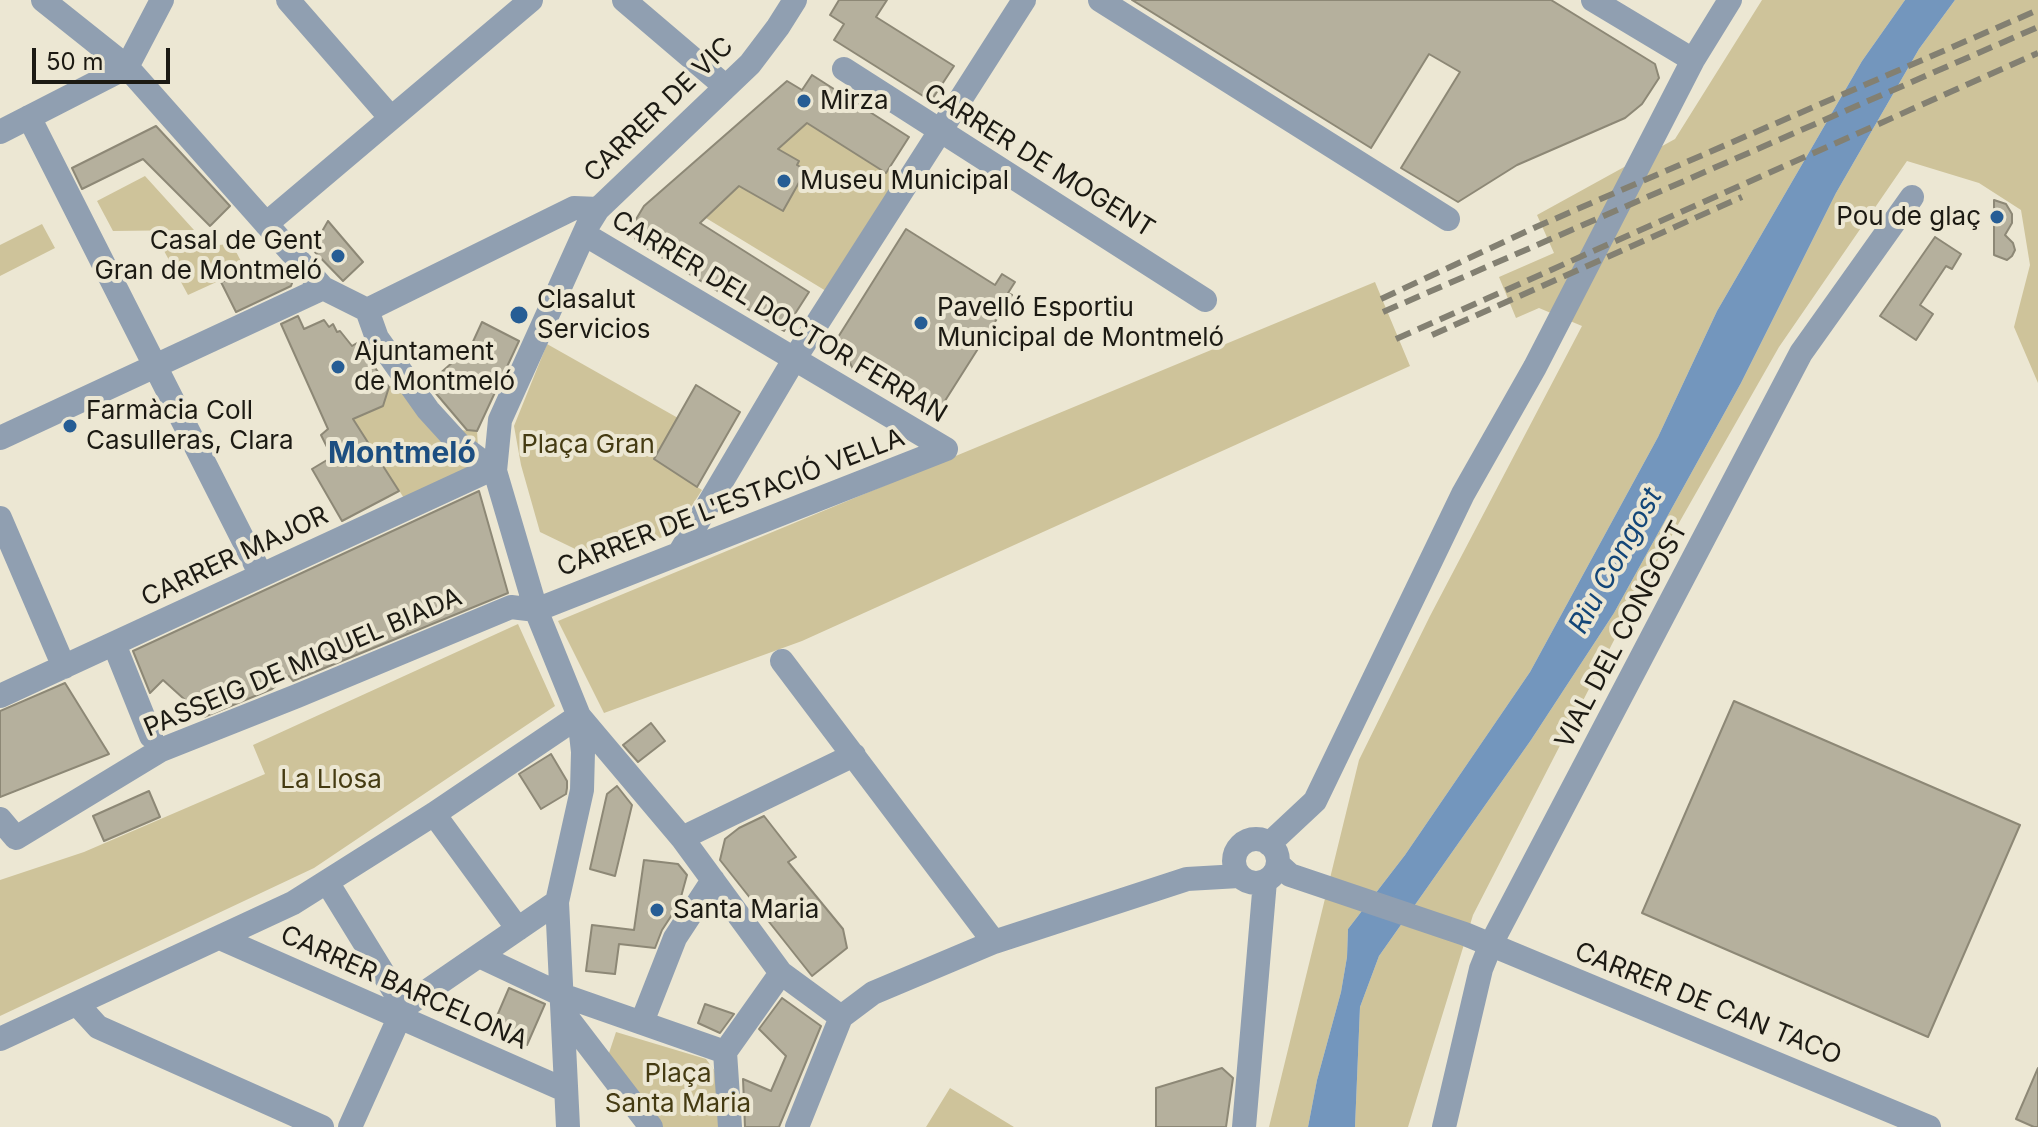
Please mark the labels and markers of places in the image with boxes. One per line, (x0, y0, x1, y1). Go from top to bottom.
place label: Mirza (820, 85, 889, 117)
marker: Mirza (795, 92, 813, 110)
place label: Museu Municipal (800, 165, 1009, 197)
marker: Museu Municipal (775, 172, 793, 190)
place label: Pou de glaç (1836, 201, 1981, 233)
marker: Pou de glaç (1988, 208, 2006, 226)
place label: Casal de Gent Gran de Montmeló (94, 225, 322, 286)
marker: Casal de Gent Gran de Montmeló (329, 247, 347, 265)
place label: Clasalut Servicios (537, 284, 650, 346)
place label: Pavelló Esportiu Municipal de Montmeló (937, 292, 1224, 354)
marker: Clasalut Servicios (508, 304, 530, 326)
marker: Pavelló Esportiu Municipal de Montmeló (912, 314, 930, 332)
place label: Ajuntament de Montmeló (354, 336, 515, 398)
marker: Ajuntament de Montmeló (329, 358, 347, 376)
place label: Farmàcia Coll Casulleras, Clara (86, 395, 294, 456)
marker: Farmàcia Coll Casulleras, Clara (61, 417, 79, 435)
place label: Santa Maria (673, 894, 819, 926)
marker: Santa Maria (648, 901, 666, 919)

